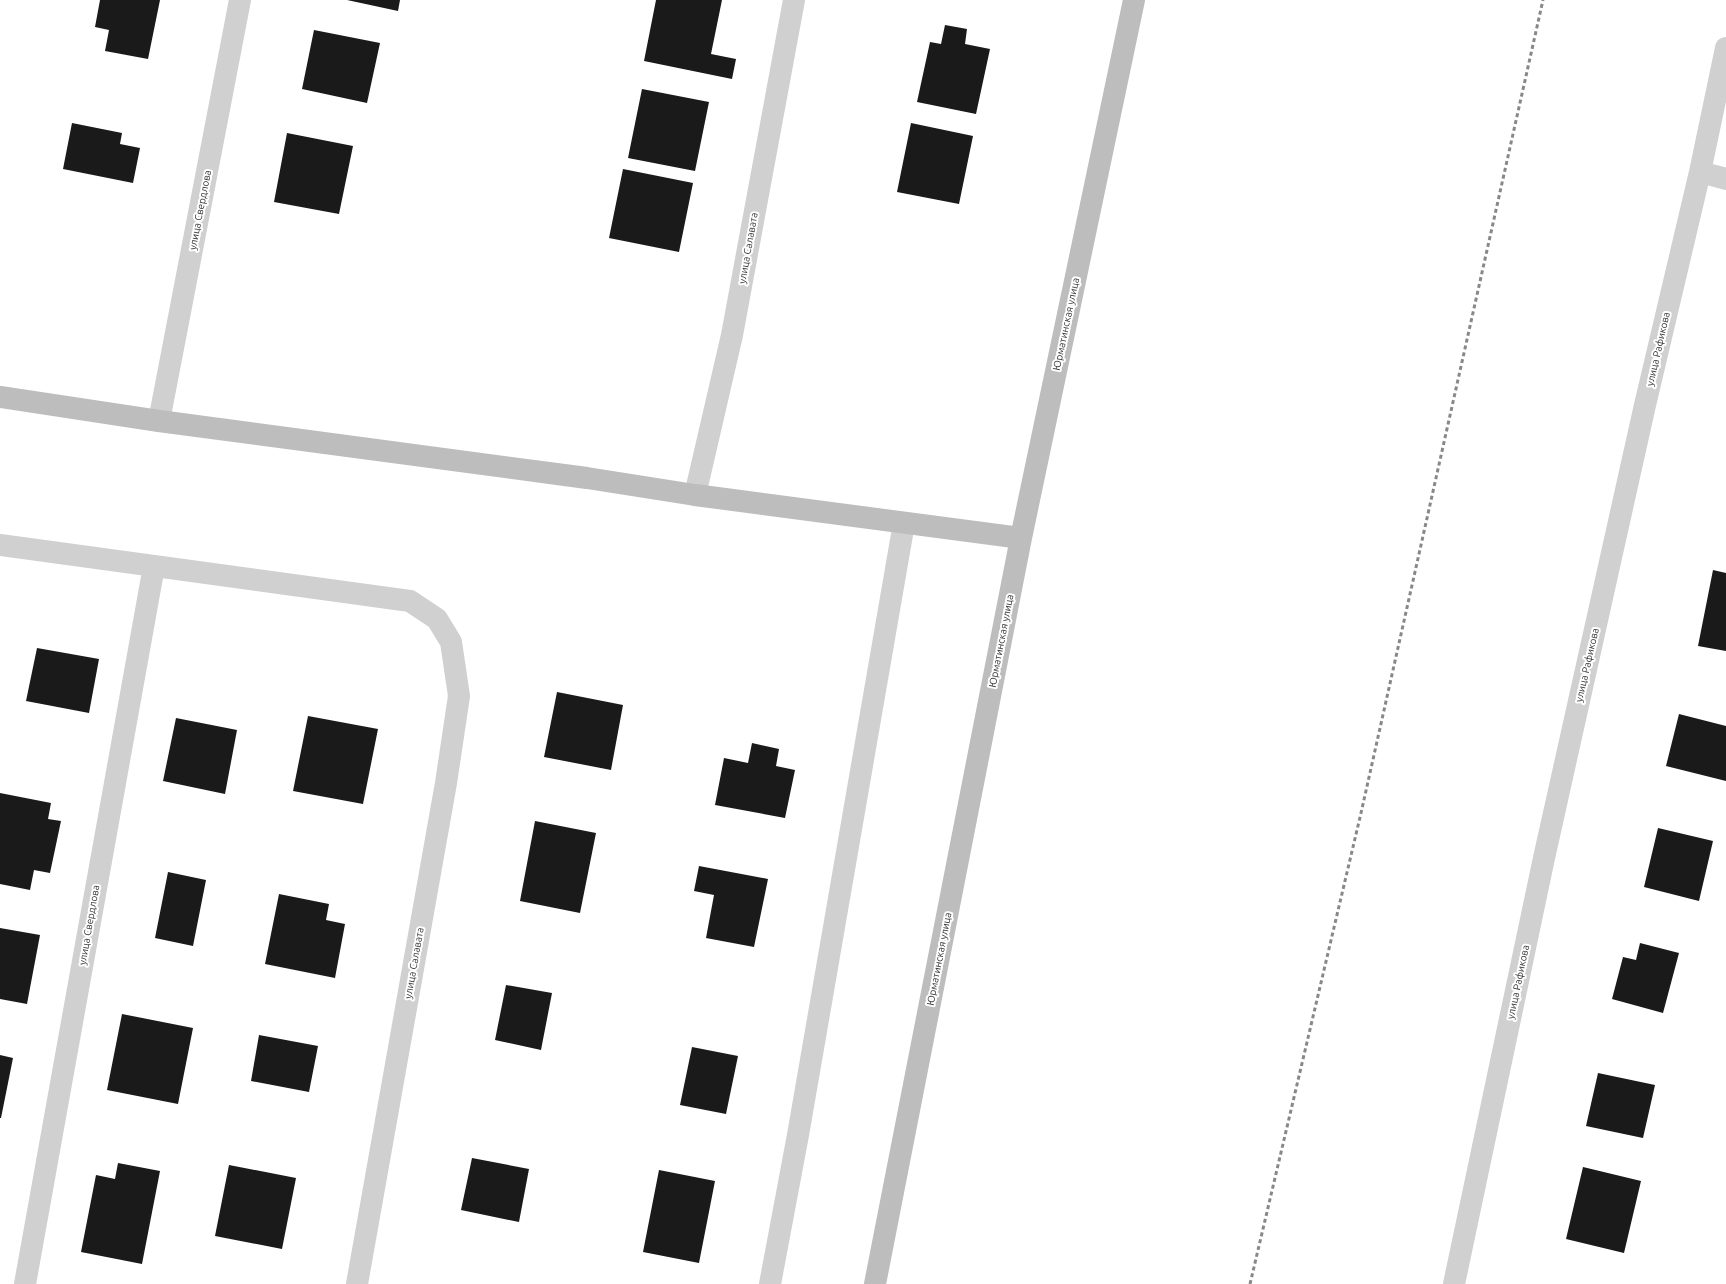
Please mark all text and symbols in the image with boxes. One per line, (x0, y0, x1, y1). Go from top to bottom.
street label: улица Свердлова (187, 169, 213, 251)
street label: улица Салавата (736, 212, 760, 284)
street label: Юрматинская улица (1051, 277, 1081, 371)
street label: улица Рафикова (1644, 311, 1672, 387)
street label: Юрматинская улица (987, 593, 1015, 689)
street label: улица Рафикова (1573, 627, 1601, 703)
street label: улица Свердлова (77, 884, 101, 966)
street label: Юрматинская улица (925, 911, 953, 1007)
street label: улица Салавата (402, 927, 426, 999)
street label: улица Рафикова (1505, 944, 1531, 1020)

